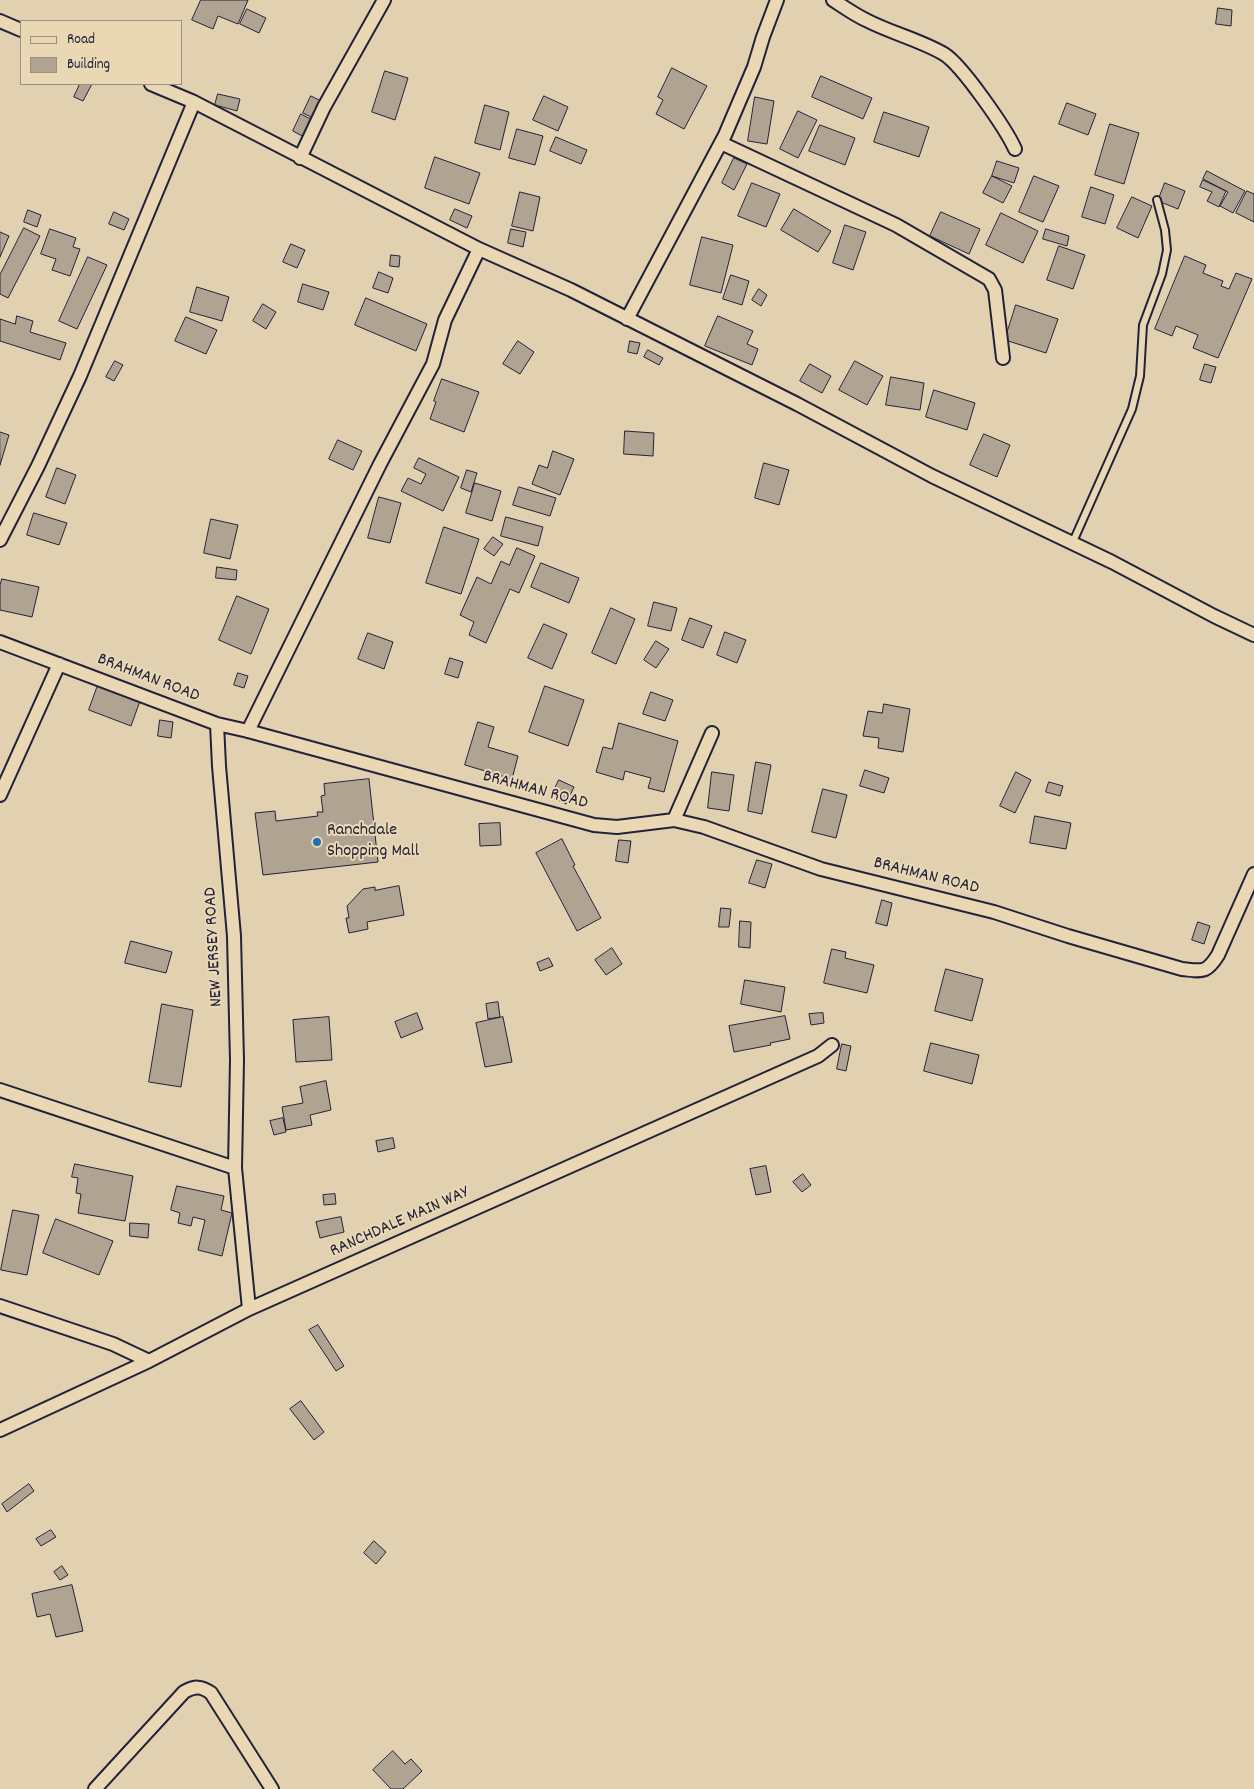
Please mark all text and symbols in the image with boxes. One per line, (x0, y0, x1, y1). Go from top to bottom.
legend (20, 20, 182, 85)
text: Road (67, 29, 95, 51)
text: Building (67, 54, 110, 76)
street label: BRAHMAN ROAD (94, 650, 202, 708)
street label: BRAHMAN ROAD (480, 767, 590, 815)
place label: Ranchdale Shopping Mall (327, 821, 419, 864)
marker: Ranchdale Shopping Mall (311, 836, 323, 848)
street label: BRAHMAN ROAD (871, 853, 981, 901)
street label: NEW JERSEY ROAD (201, 886, 229, 1008)
street label: RANCHDALE MAIN WAY (327, 1183, 473, 1263)

